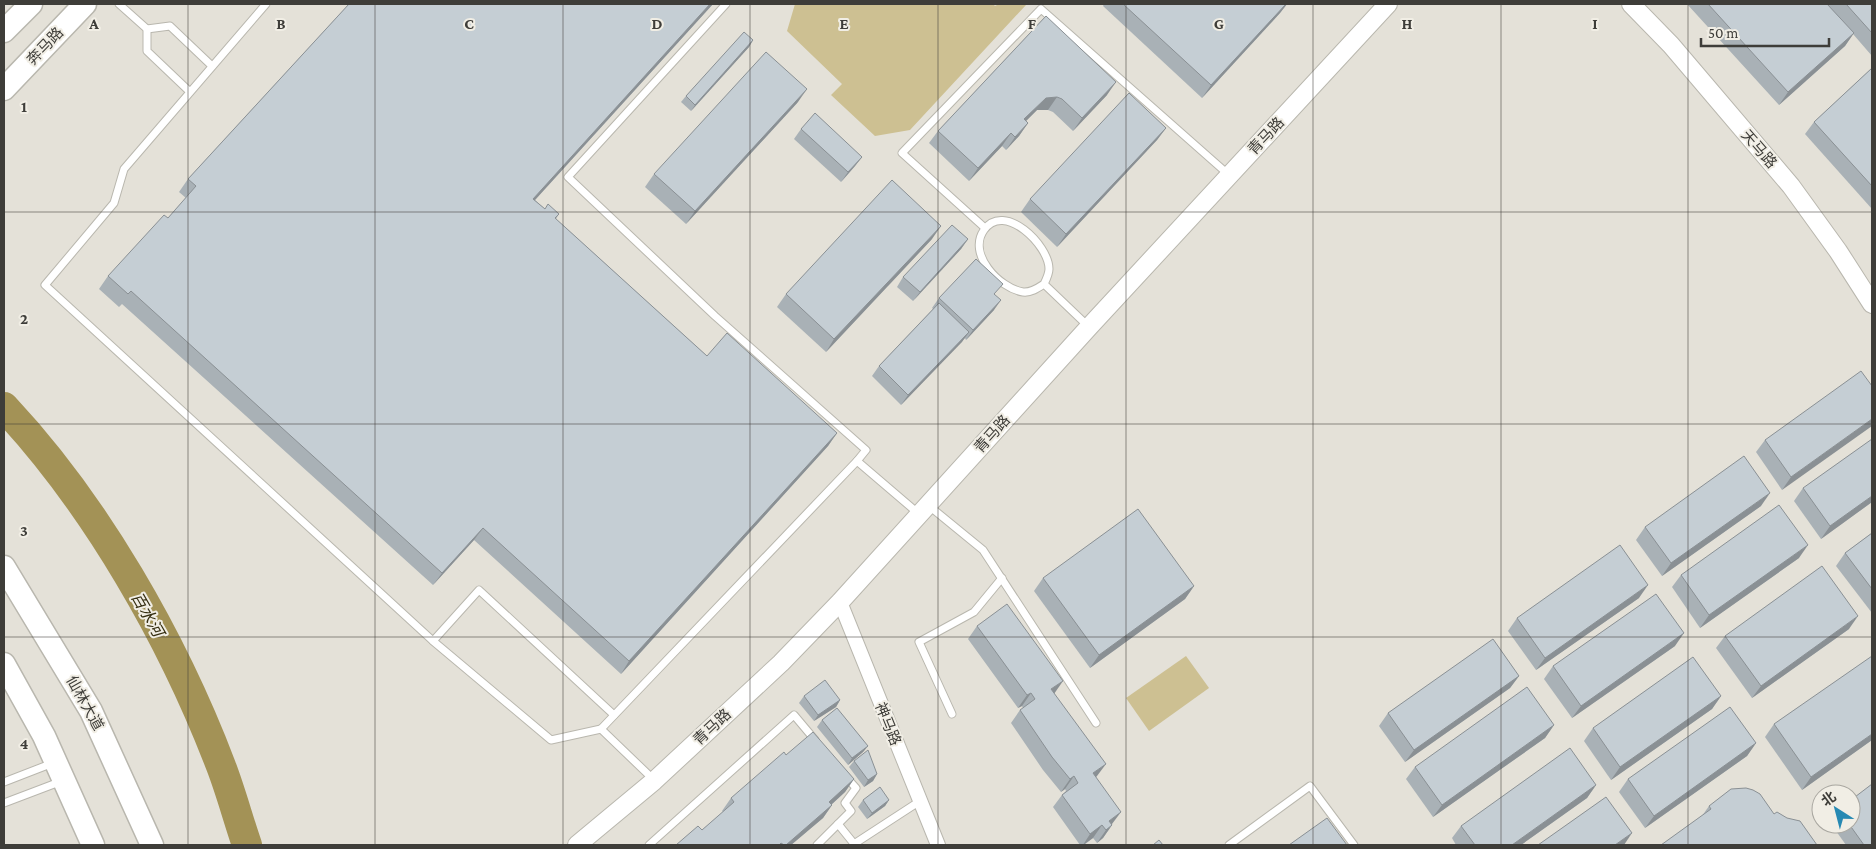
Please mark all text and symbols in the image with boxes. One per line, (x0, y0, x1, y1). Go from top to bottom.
text: A (88, 15, 99, 32)
text: B (276, 15, 286, 32)
text: C (464, 15, 474, 32)
text: D (651, 15, 663, 32)
text: E (839, 15, 849, 32)
text: F (1028, 15, 1037, 32)
text: G (1214, 15, 1224, 32)
text: H (1402, 15, 1413, 32)
text: I (1592, 15, 1598, 32)
scale bar (1701, 15, 1828, 47)
street label: 奔马路 (24, 24, 66, 68)
text: 50 m (1708, 25, 1738, 41)
text: 1 (21, 98, 27, 115)
street label: 青马路 (1245, 114, 1287, 158)
street label: 天马路 (1738, 127, 1780, 171)
text: 2 (20, 310, 28, 327)
street label: 青马路 (971, 412, 1013, 456)
text: 3 (20, 522, 28, 539)
water label: 百水河 (128, 589, 168, 642)
street label: 仙林大道 (63, 672, 107, 733)
street label: 神马路 (872, 700, 904, 748)
street label: 青马路 (690, 706, 734, 748)
text: 4 (20, 735, 29, 752)
north arrow (1811, 784, 1861, 834)
text: 北 (1818, 788, 1839, 809)

